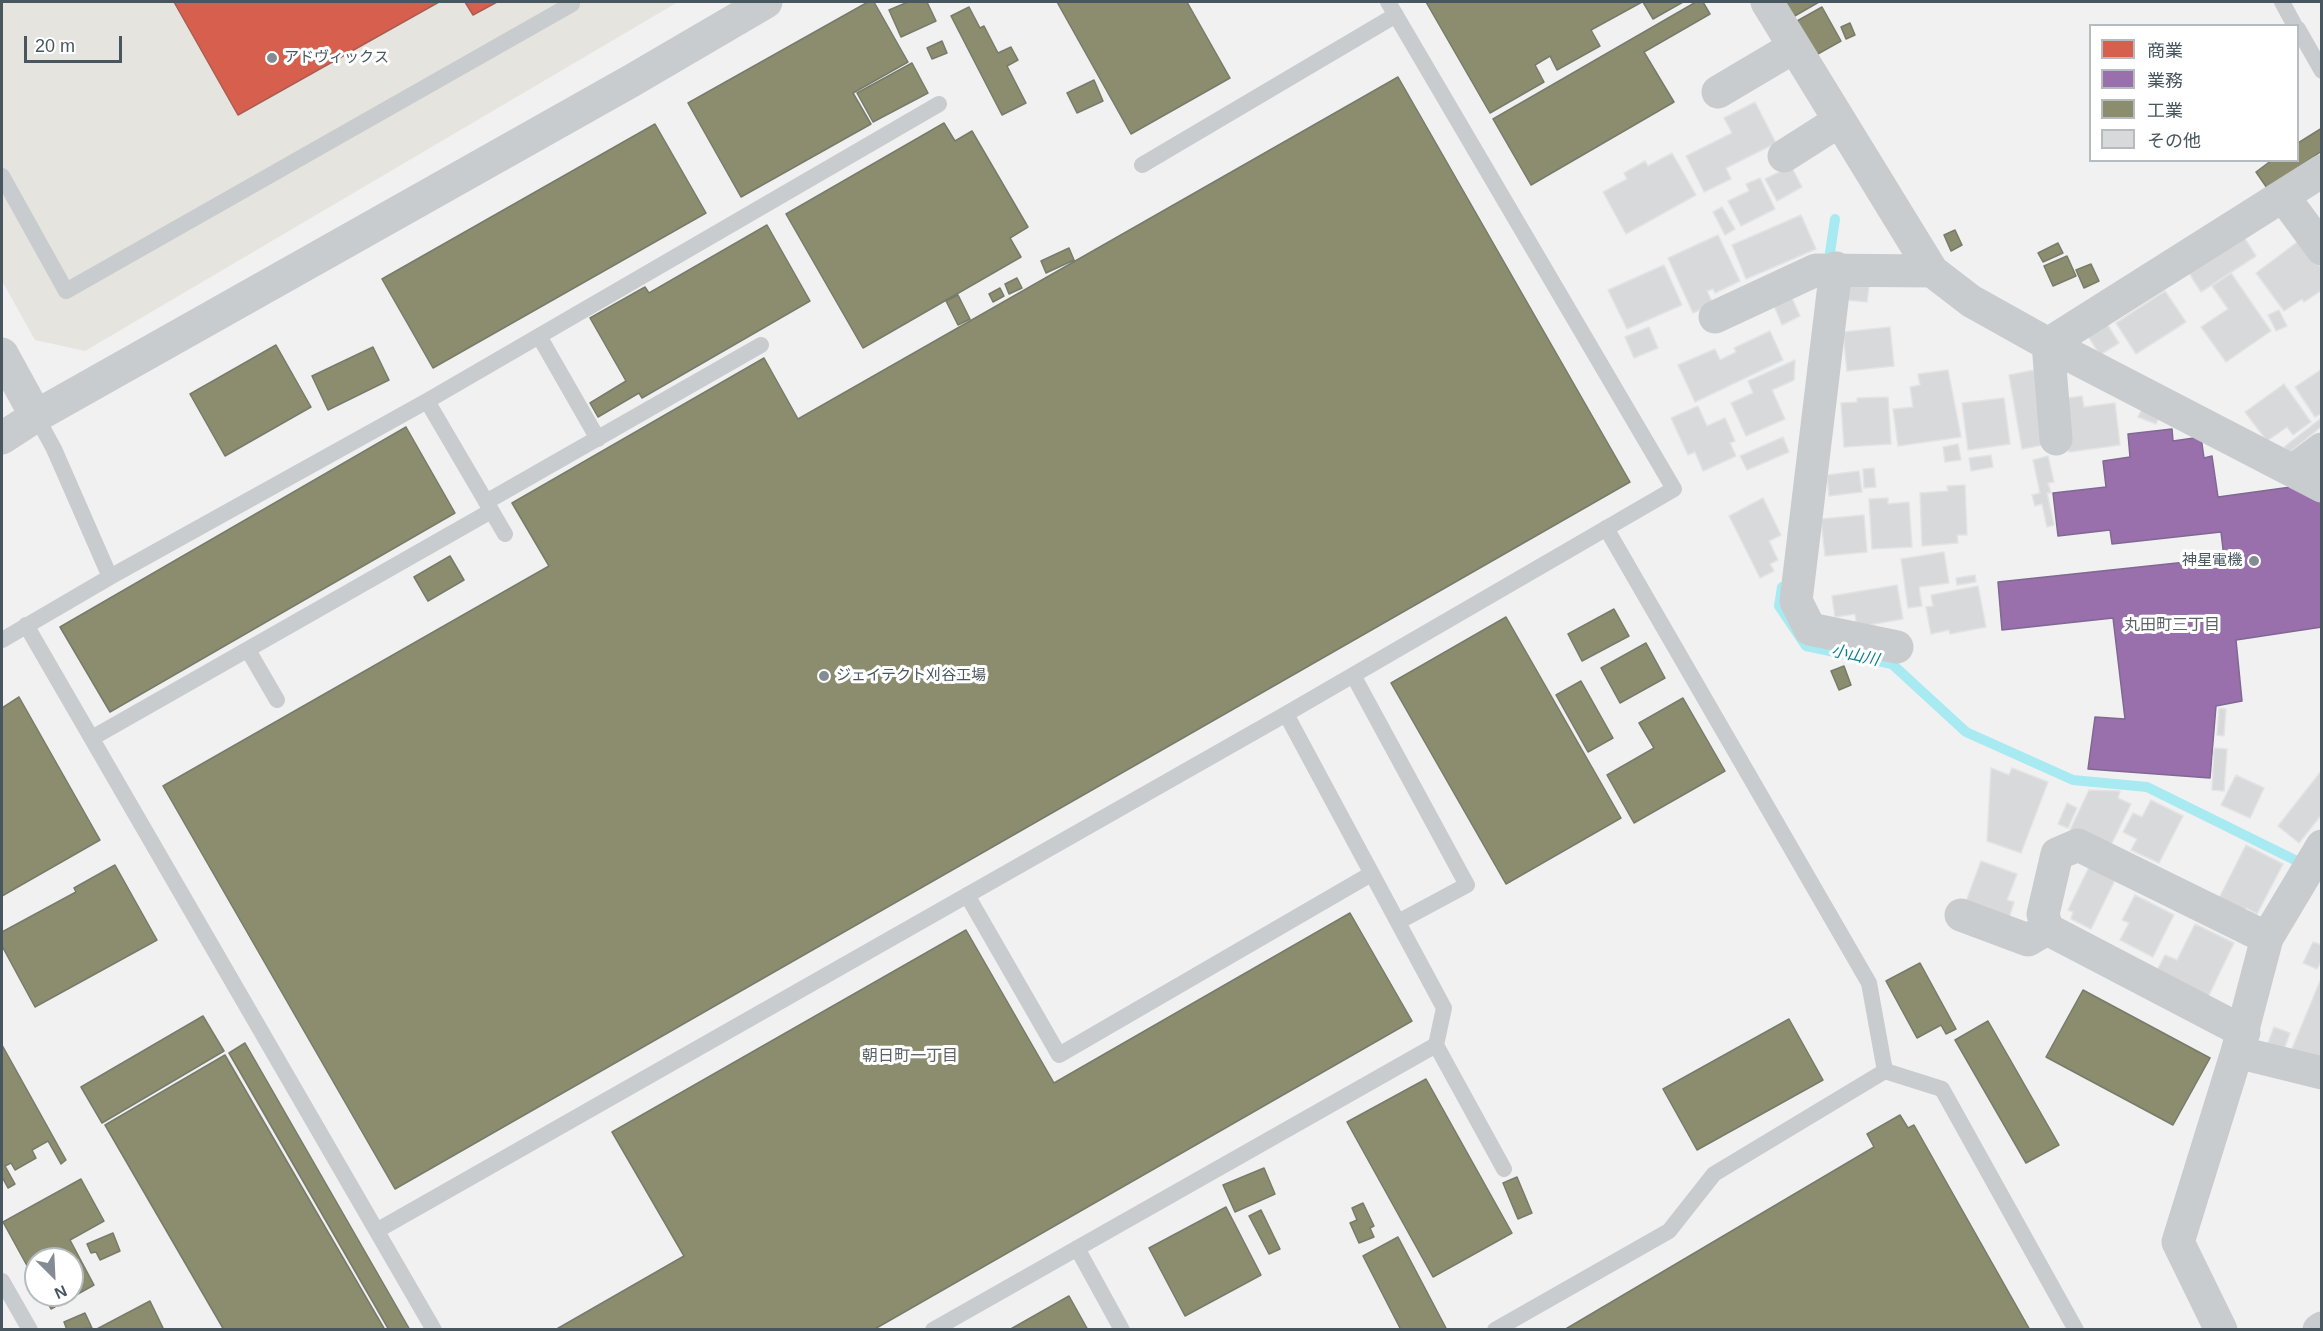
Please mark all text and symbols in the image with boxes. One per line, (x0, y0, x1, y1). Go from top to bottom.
scale bar (27, 24, 124, 62)
legend (2089, 24, 2299, 162)
text: 20 m (35, 36, 75, 56)
text: 商業 (2147, 41, 2183, 61)
place label: アドヴィックス (284, 49, 389, 67)
marker: アドヴィックス (265, 51, 279, 65)
text: 業務 (2147, 71, 2183, 91)
text: 工業 (2147, 101, 2183, 121)
text: その他 (2147, 131, 2201, 151)
place label: 神星電機 (2182, 552, 2242, 570)
marker: 神星電機 (2247, 554, 2261, 568)
district label: 丸田町三丁目 (2124, 616, 2220, 636)
water label: 小山川 (1830, 642, 1880, 670)
place label: ジェイテクト刈谷工場 (836, 667, 986, 685)
marker: ジェイテクト刈谷工場 (817, 669, 831, 683)
district label: 朝日町一丁目 (862, 1047, 958, 1067)
north arrow (24, 1247, 84, 1307)
text: N (52, 1282, 69, 1302)

